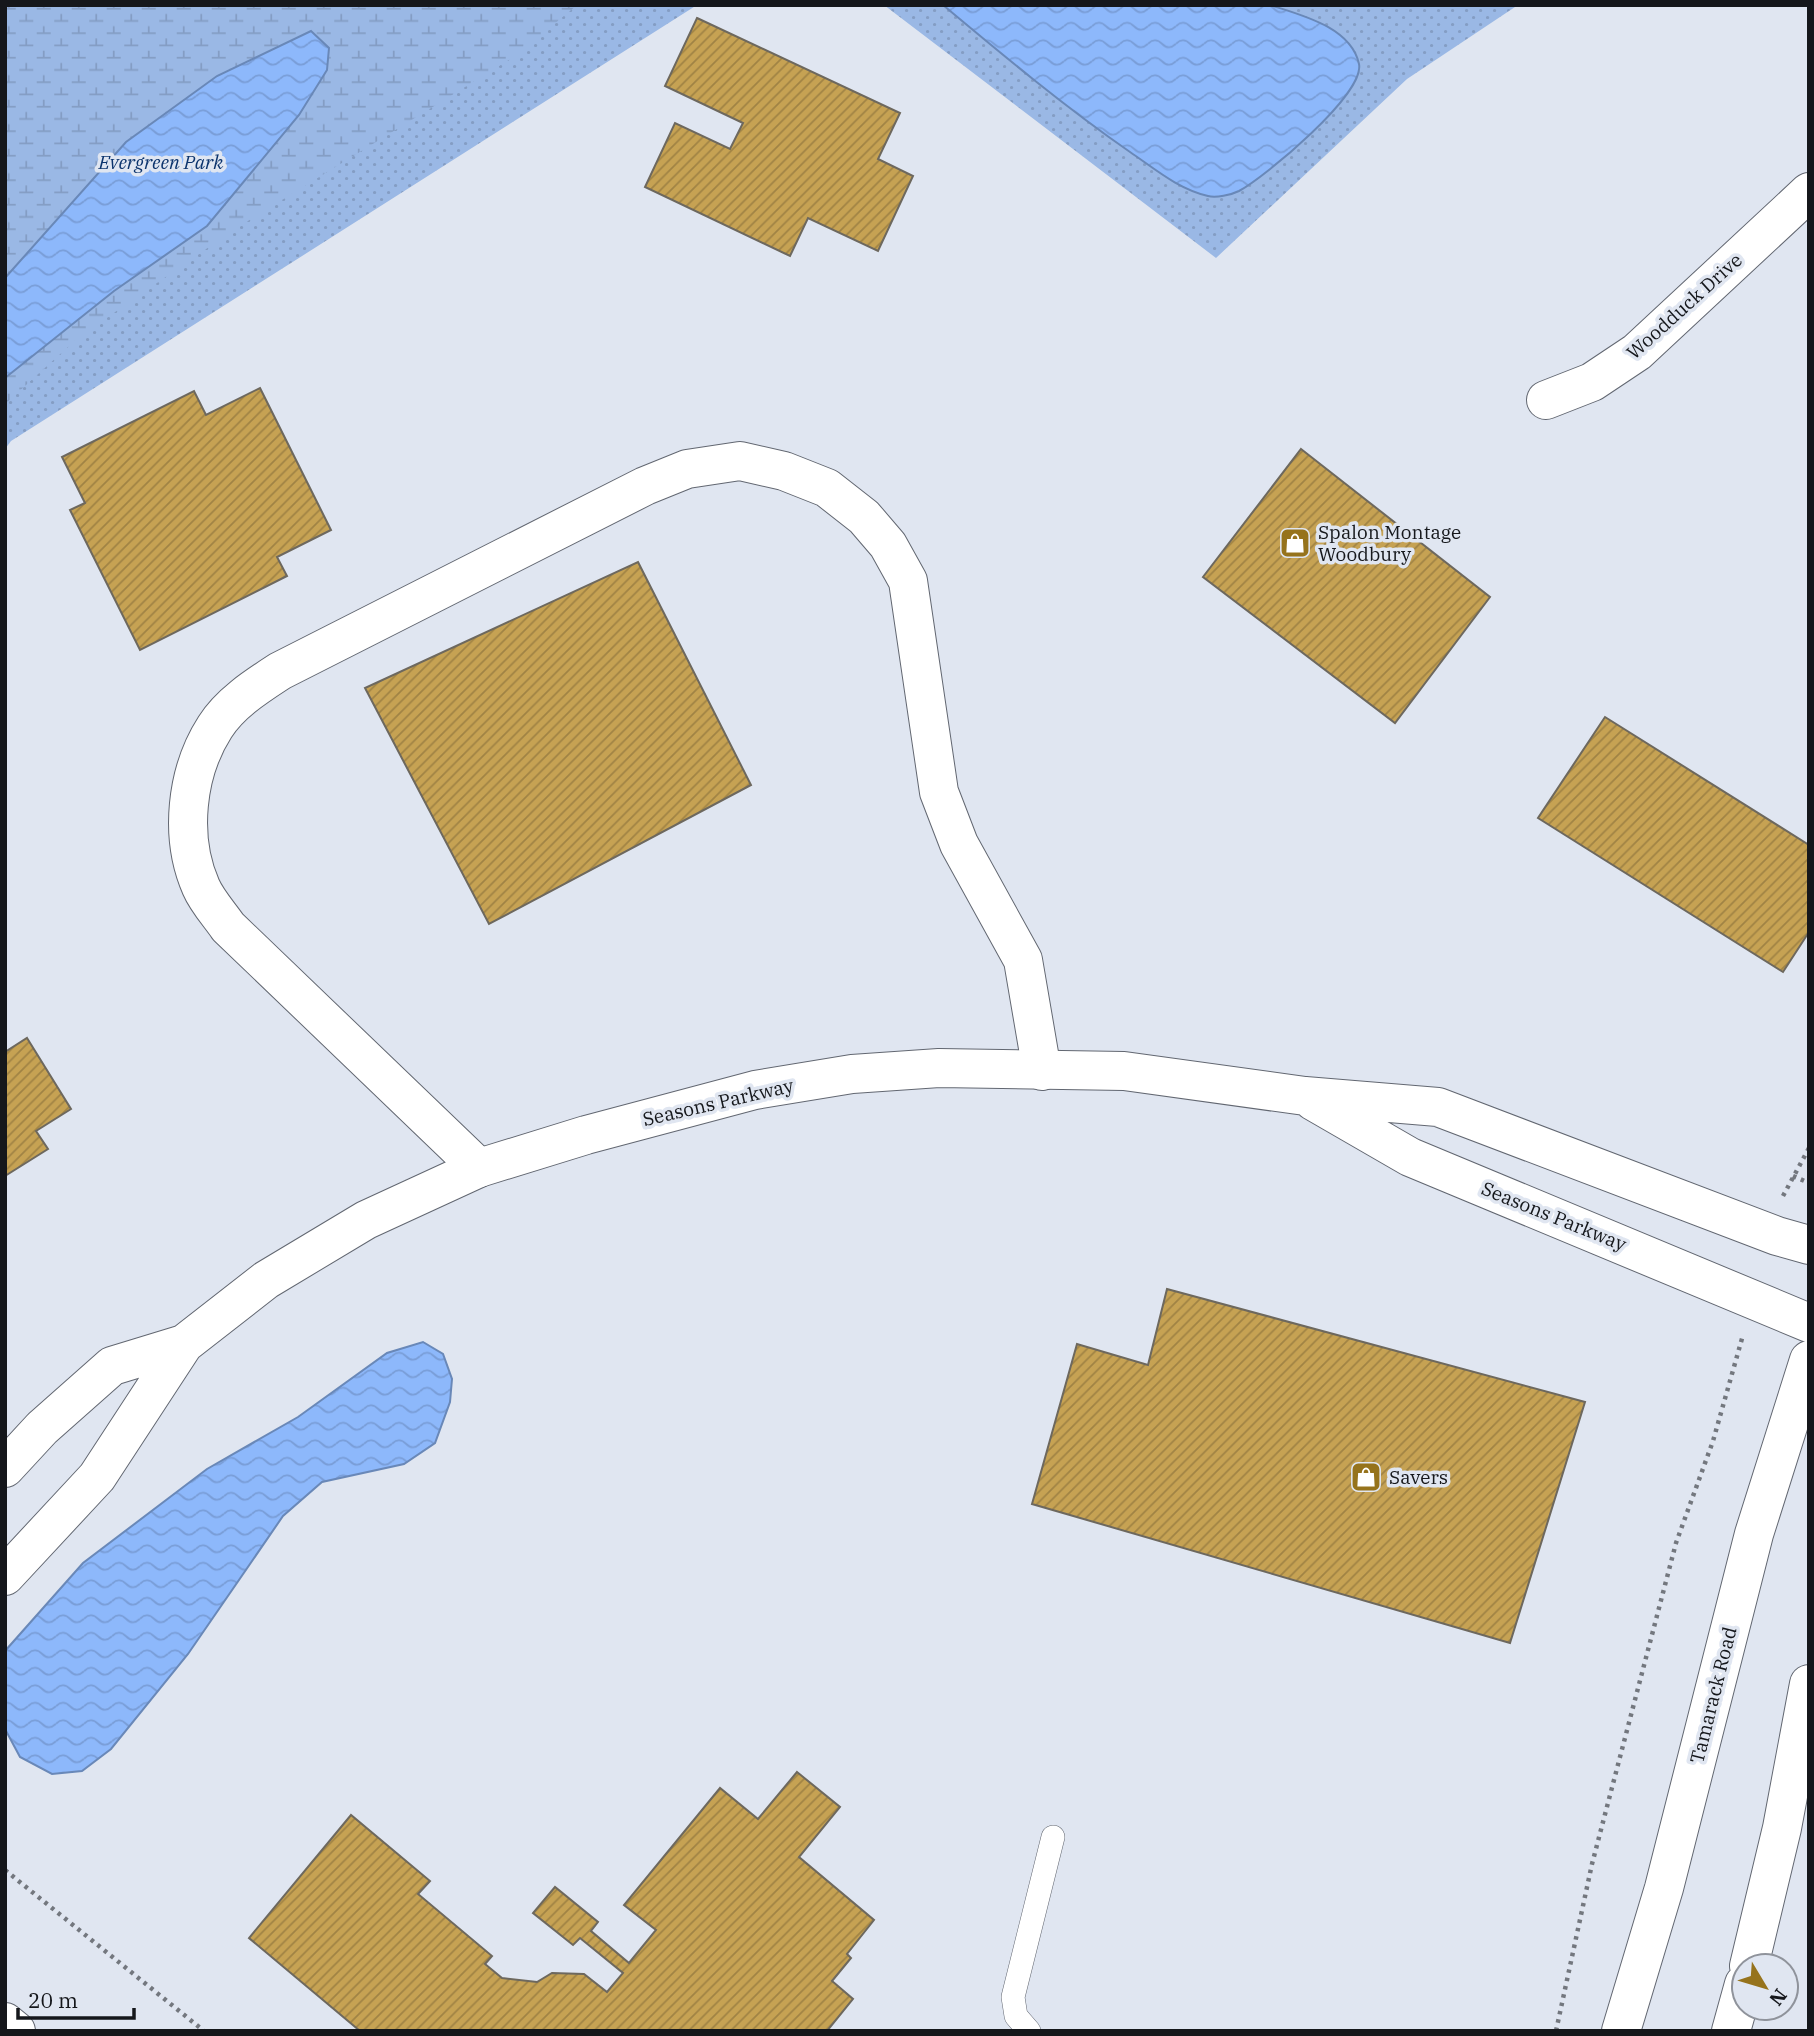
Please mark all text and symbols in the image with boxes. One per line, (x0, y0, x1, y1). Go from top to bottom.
park label: Evergreen Park (98, 150, 224, 174)
street label: Woodduck Drive (1621, 248, 1747, 364)
place label: Spalon Montage Woodbury (1318, 520, 1461, 566)
shop icon: Spalon Montage Woodbury (1278, 526, 1312, 560)
street label: Seasons Parkway (640, 1073, 797, 1131)
street label: Seasons Parkway (1478, 1176, 1631, 1256)
shop icon: Savers (1349, 1460, 1383, 1494)
place label: Savers (1389, 1465, 1448, 1489)
street label: Tamarack Road (1684, 1624, 1742, 1766)
north arrow (1730, 1952, 1800, 2022)
scale bar (18, 1976, 133, 2020)
text: N (1764, 1984, 1792, 2011)
text: 20 m (28, 1986, 78, 2014)

